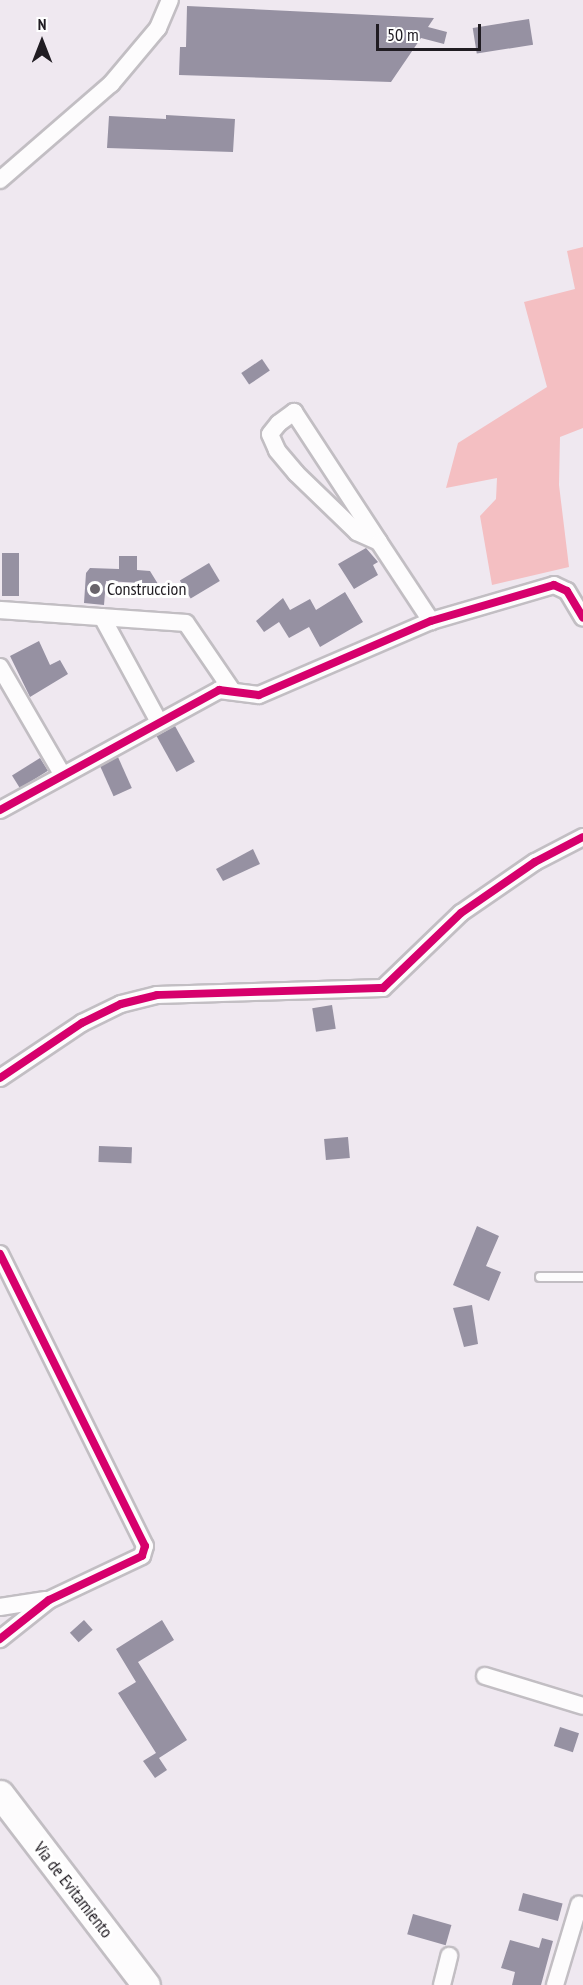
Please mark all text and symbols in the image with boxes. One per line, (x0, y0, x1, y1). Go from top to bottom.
north arrow (12, 12, 72, 72)
scale bar (379, 12, 484, 50)
text: N (38, 14, 46, 34)
text: 50 m (387, 23, 419, 46)
place label: Construccion (107, 578, 186, 600)
marker: Construccion (88, 582, 102, 596)
street label: Vía de Evitamiento (29, 1838, 117, 1942)

